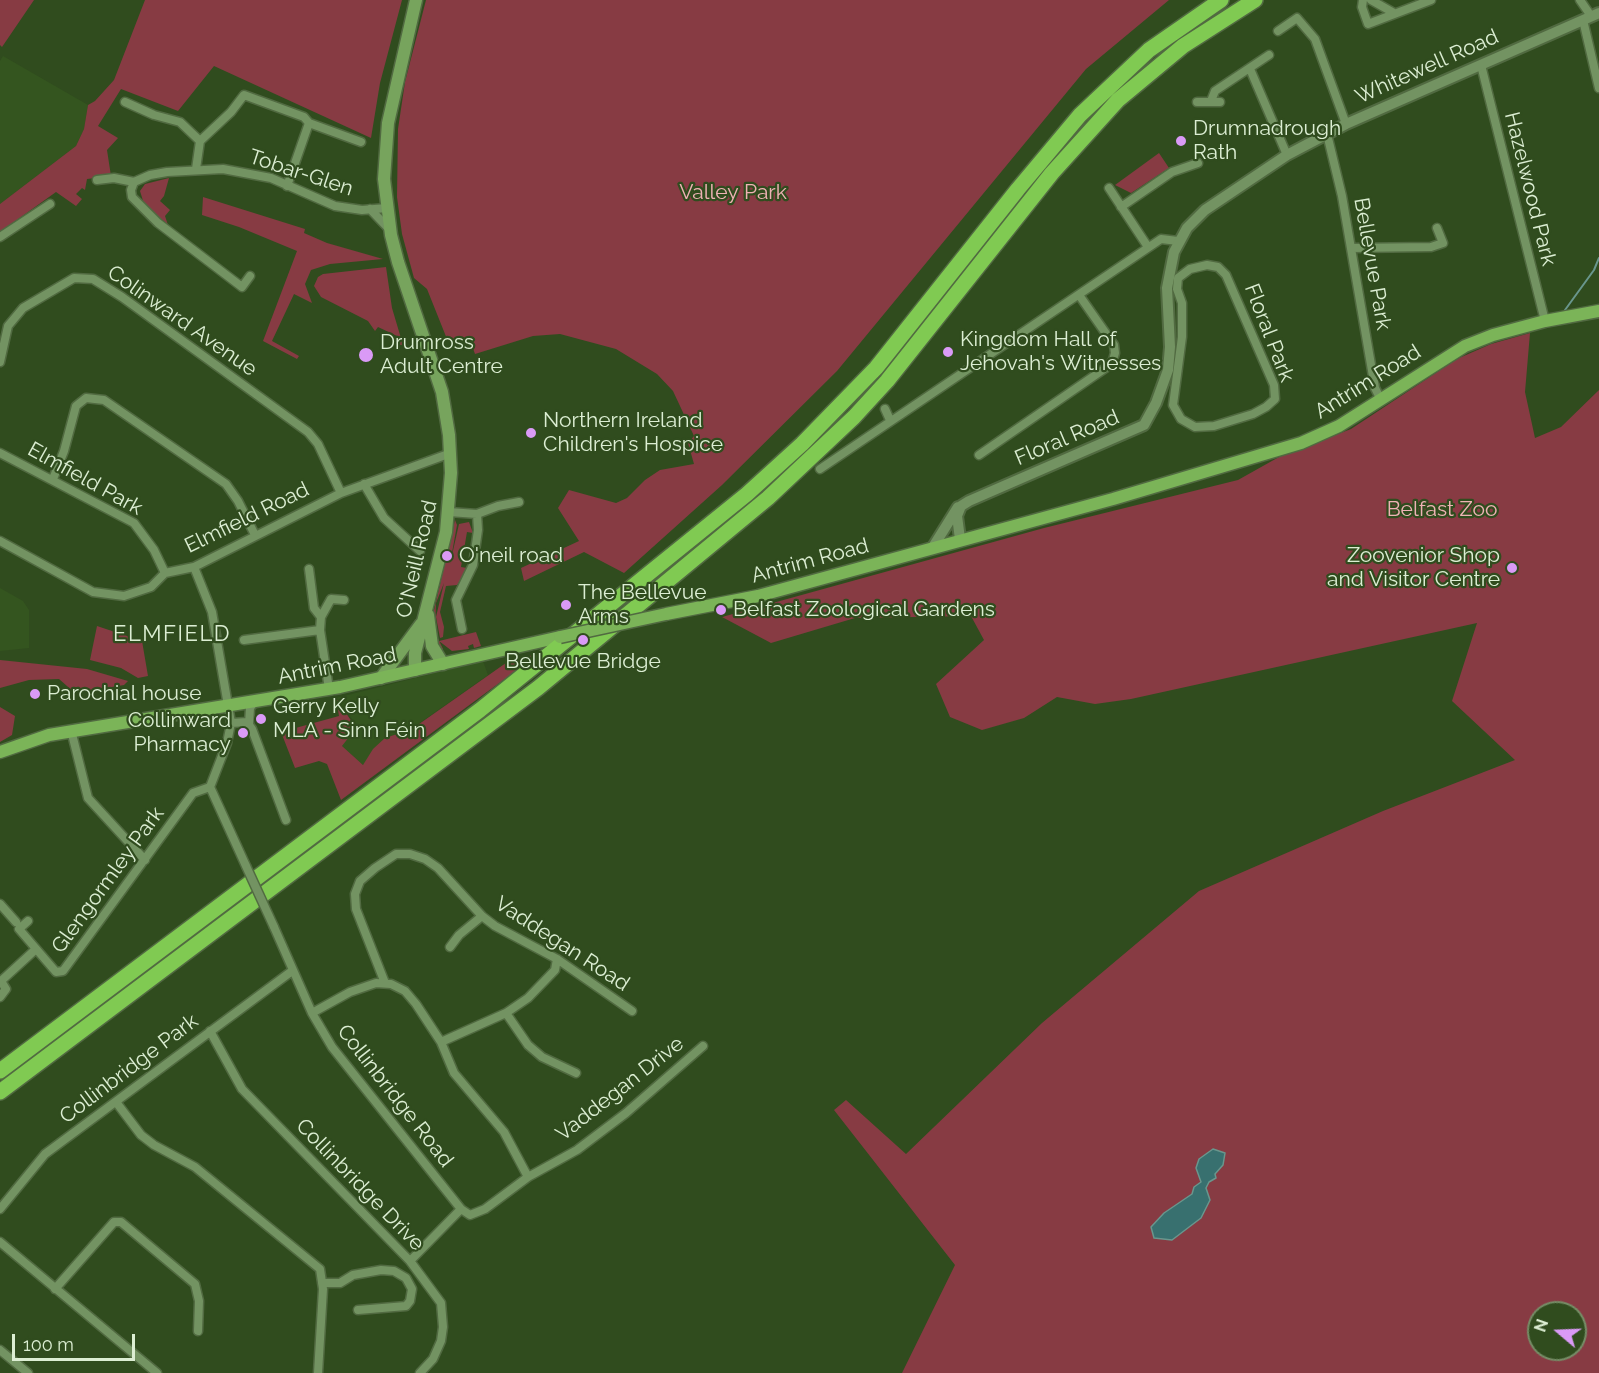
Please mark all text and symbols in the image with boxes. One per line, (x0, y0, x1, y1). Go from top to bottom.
street label: Whitewell Road (1352, 24, 1502, 110)
street label: Hazelwood Park (1499, 109, 1561, 269)
place label: Drumnadrough Rath (1193, 116, 1341, 166)
marker: Drumnadrough Rath (1174, 134, 1188, 148)
street label: Tobar-Glen (246, 144, 356, 202)
park label: Valley Park (679, 180, 787, 206)
street label: Bellevue Park (1348, 196, 1396, 332)
street label: Colinward Avenue (102, 260, 262, 382)
street label: Floral Park (1239, 280, 1299, 386)
place label: Kingdom Hall of Jehovah's Witnesses (960, 327, 1161, 377)
place label: Drumross Adult Centre (380, 330, 503, 380)
street label: Antrim Road (1310, 339, 1426, 425)
marker: Kingdom Hall of Jehovah's Witnesses (941, 345, 955, 359)
marker: Drumross Adult Centre (357, 346, 375, 364)
street label: Floral Road (1011, 405, 1123, 471)
place label: Northern Ireland Children's Hospice (543, 408, 723, 458)
marker: Northern Ireland Children's Hospice (524, 426, 538, 440)
street label: Elmfield Park (23, 437, 147, 521)
street label: Elmfield Road (181, 477, 313, 559)
park label: Belfast Zoo (1387, 497, 1497, 523)
street label: O'Neill Road (391, 498, 443, 620)
street label: Antrim Road (749, 533, 871, 589)
place label: O'neil road (459, 543, 563, 569)
place label: Zoovenior Shop and Visitor Centre (1327, 543, 1500, 593)
marker: O'neil road (440, 549, 454, 563)
marker: Zoovenior Shop and Visitor Centre (1505, 561, 1519, 575)
place label: The Bellevue Arms (578, 580, 706, 630)
place label: Belfast Zoological Gardens (733, 597, 995, 623)
marker: The Bellevue Arms (559, 598, 573, 612)
marker: Belfast Zoological Gardens (714, 603, 728, 617)
district label: ELMFIELD (113, 621, 231, 647)
marker: Bellevue Bridge (576, 633, 590, 647)
street label: Antrim Road (276, 642, 398, 690)
place label: Bellevue Bridge (505, 649, 661, 675)
place label: Parochial house (47, 681, 201, 707)
marker: Parochial house (28, 687, 42, 701)
place label: Gerry Kelly MLA - Sinn Féin (273, 694, 425, 744)
place label: Collinward Pharmacy (128, 708, 231, 758)
marker: Gerry Kelly MLA - Sinn Féin (254, 712, 268, 726)
marker: Collinward Pharmacy (236, 726, 250, 740)
street label: Glengormley Park (46, 802, 170, 958)
street label: Vaddegan Road (490, 891, 634, 997)
street label: Collinbridge Park (55, 1009, 203, 1129)
street label: Collinbridge Road (331, 1020, 459, 1172)
street label: Vaddegan Drive (551, 1031, 689, 1147)
street label: Collinbridge Drive (291, 1114, 429, 1256)
north arrow (1527, 1301, 1587, 1361)
text: N (1530, 1317, 1552, 1334)
scale bar (15, 1322, 138, 1360)
text: 100 m (23, 1334, 74, 1355)

